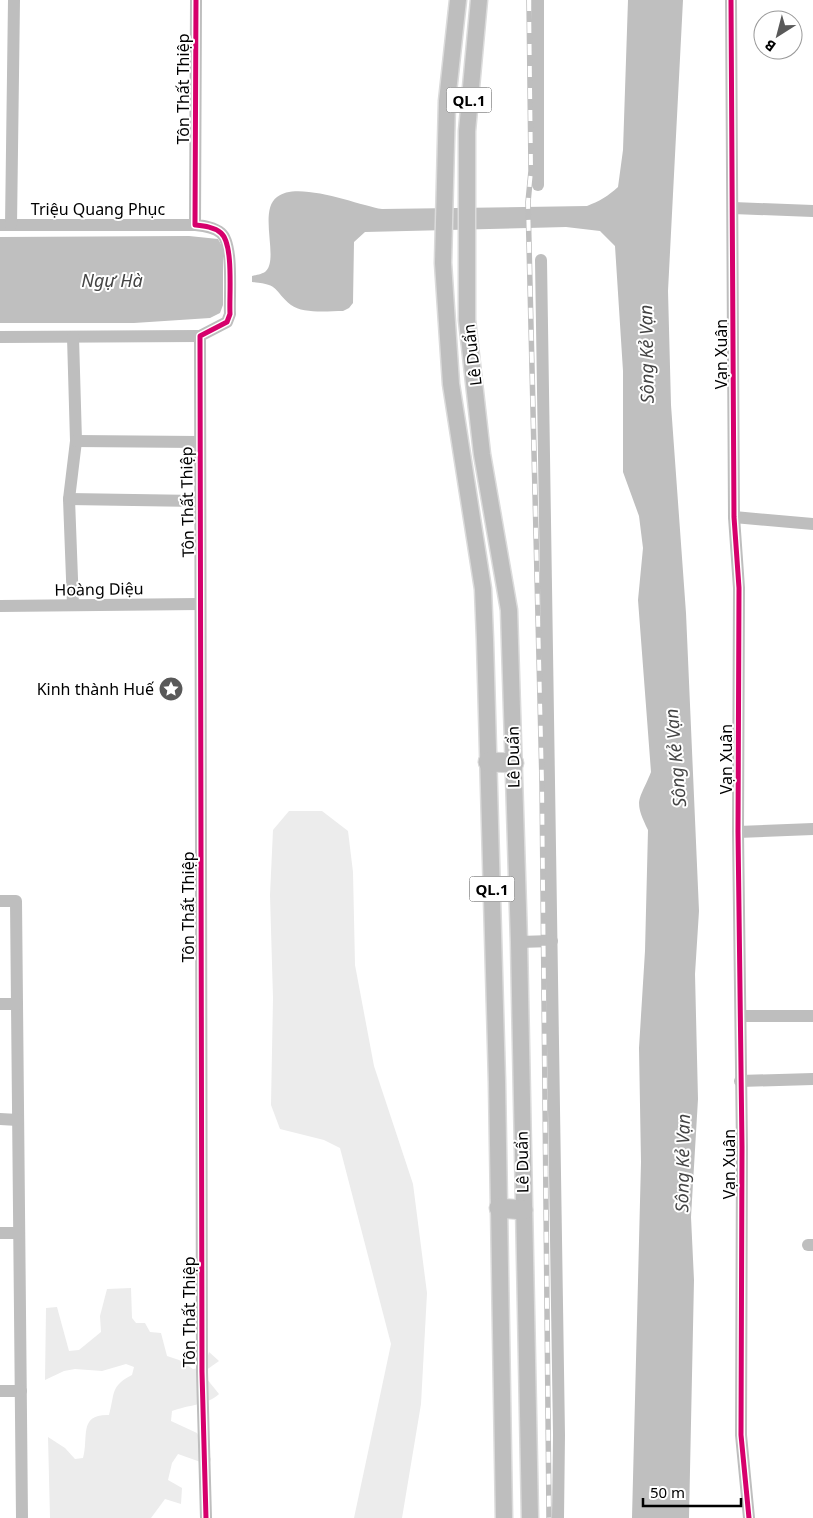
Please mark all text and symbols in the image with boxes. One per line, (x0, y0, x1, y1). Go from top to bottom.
north arrow (753, 10, 803, 60)
street label: Tôn Thất Thiệp (172, 34, 194, 144)
text: B (761, 35, 779, 56)
road number: QL.1 (446, 88, 492, 112)
street label: Triệu Quang Phục (31, 198, 165, 220)
water label: Ngự Hà (81, 268, 143, 292)
water label: Sông Kẻ Vạn (633, 304, 659, 404)
street label: Vạn Xuân (710, 319, 732, 389)
street label: Lê Duẩn (457, 323, 487, 387)
street label: Tôn Thất Thiệp (175, 446, 199, 558)
street label: Hoàng Diệu (54, 577, 144, 601)
place icon: Kinh thành Huế (158, 676, 184, 702)
place label: Kinh thành Huế (37, 678, 154, 700)
water label: Sông Kẻ Vạn (659, 708, 691, 808)
street label: Vạn Xuân (715, 724, 737, 794)
street label: Lê Duẩn (501, 726, 525, 788)
street label: Tôn Thất Thiệp (177, 852, 199, 962)
road number: QL.1 (470, 876, 514, 902)
water label: Sông Kẻ Vạn (669, 1113, 695, 1213)
street label: Vạn Xuân (718, 1129, 740, 1199)
street label: Lê Duẩn (510, 1131, 534, 1193)
street label: Tôn Thất Thiệp (178, 1257, 200, 1367)
scale bar (643, 1476, 740, 1508)
text: 50 m (650, 1482, 685, 1502)

